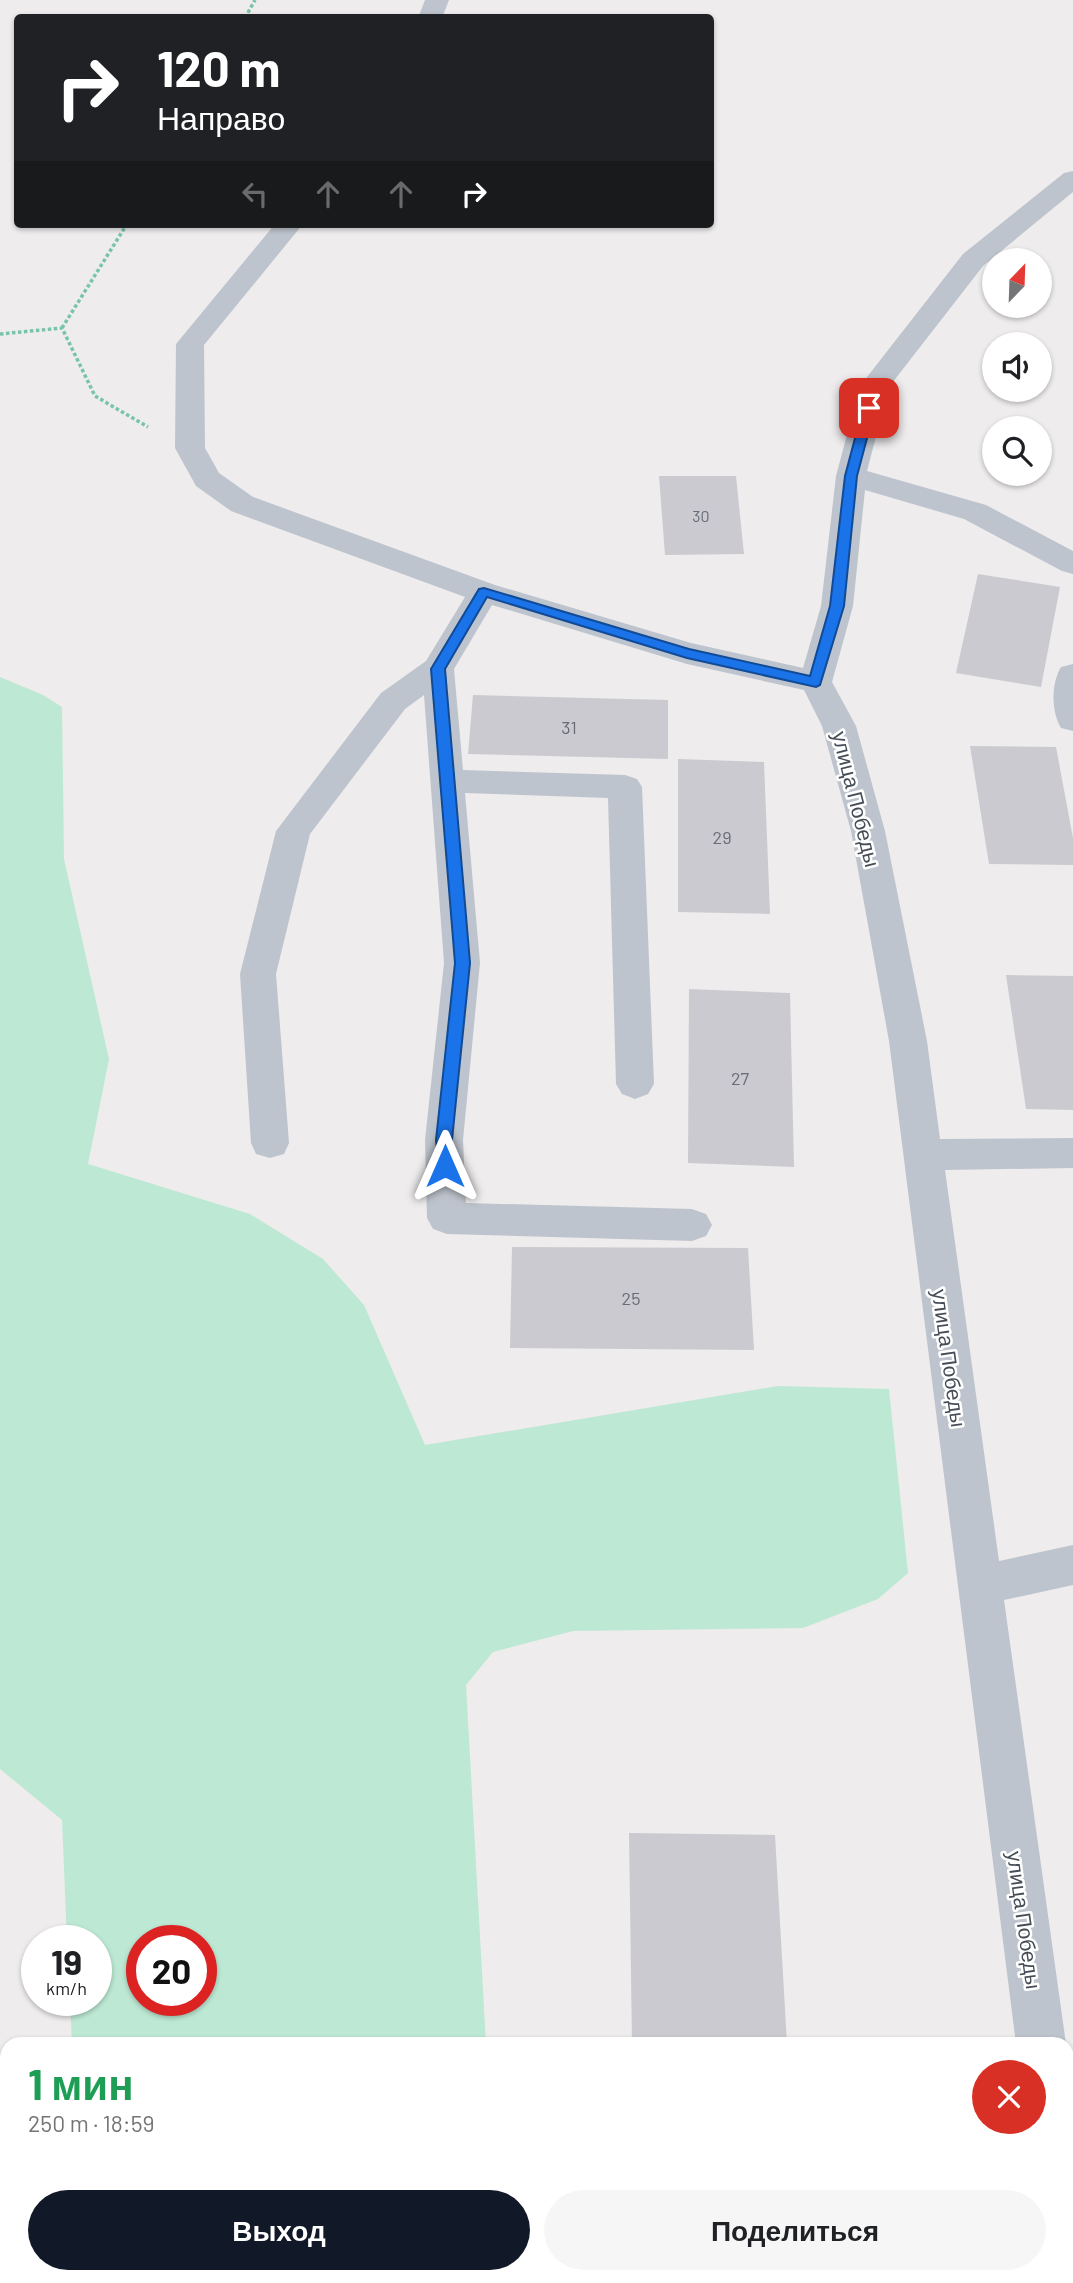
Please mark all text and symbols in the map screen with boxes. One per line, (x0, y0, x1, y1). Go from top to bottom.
text: 120 m (157, 38, 280, 97)
icon: right (42, 42, 133, 133)
text: Направо (157, 98, 285, 136)
icon: left (236, 175, 274, 213)
icon: ahead (309, 175, 347, 213)
icon: ahead (382, 175, 420, 213)
icon: right (455, 175, 493, 213)
north arrow (982, 248, 1052, 318)
map controls (982, 248, 1052, 486)
button: sound (982, 332, 1052, 402)
pin (839, 378, 899, 438)
icon: arrive (850, 389, 888, 427)
button: search (982, 416, 1052, 486)
house number: 30 (692, 506, 710, 525)
house number: 31 (561, 716, 577, 738)
street label: улица Победы (828, 729, 886, 869)
house number: 29 (712, 826, 732, 848)
house number: 27 (731, 1067, 750, 1089)
position arrow (408, 1129, 482, 1203)
house number: 25 (622, 1287, 640, 1309)
street label: улица Победы (928, 1287, 972, 1429)
street label: улица Победы (1003, 1849, 1047, 1991)
speed limit sign: 20 (126, 1925, 217, 2016)
text: 19 (51, 1940, 82, 1982)
text: km/h (46, 1977, 87, 1999)
text: 1 мин (28, 2058, 134, 2108)
button: close (972, 2060, 1046, 2134)
text: 250 m · 18:59 (28, 2109, 154, 2137)
button: Выход (28, 2190, 530, 2270)
button: Поделиться (544, 2190, 1046, 2270)

